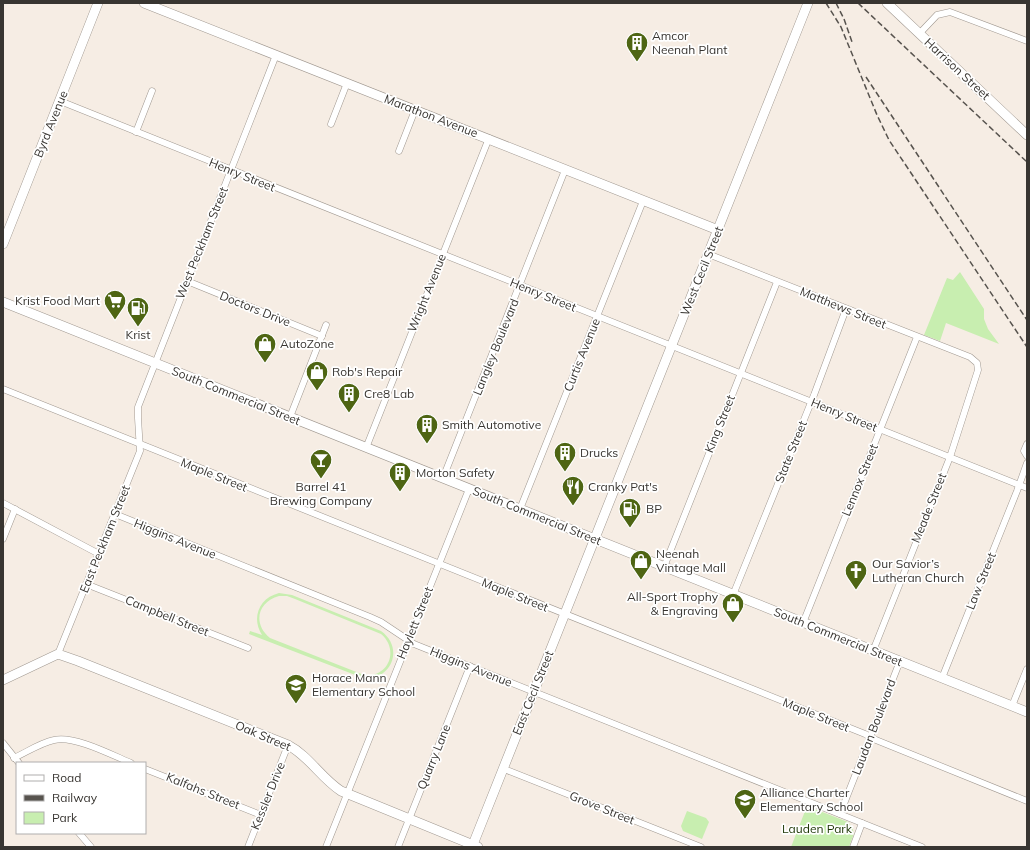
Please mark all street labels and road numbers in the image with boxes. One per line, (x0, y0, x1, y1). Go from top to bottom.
street label: Harrison Street (921, 34, 993, 103)
street label: Byrd Avenue (30, 88, 71, 160)
street label: Marathon Avenue (382, 91, 480, 140)
street label: Henry Street (207, 154, 278, 195)
street label: West Peckham Street (172, 185, 231, 301)
street label: West Cecil Street (677, 224, 726, 318)
street label: Wright Avenue (404, 251, 449, 334)
street label: Henry Street (508, 274, 579, 315)
street label: Matthews Street (798, 283, 889, 332)
street label: Doctors Drive (218, 288, 293, 330)
street label: Langley Boulevard (469, 296, 522, 397)
street label: Curtis Avenue (560, 316, 603, 394)
street label: South Commercial Street (170, 363, 303, 428)
street label: King Street (701, 393, 738, 455)
street label: Henry Street (809, 394, 880, 435)
street label: State Street (771, 418, 810, 485)
street label: Lennox Street (838, 442, 881, 518)
street label: Maple Street (179, 454, 250, 495)
street label: Meade Street (908, 471, 949, 545)
street label: East Peckham Street (76, 483, 133, 595)
street label: South Commercial Street (471, 483, 604, 548)
street label: Higgins Avenue (132, 515, 218, 562)
street label: Law Street (962, 550, 999, 612)
street label: Maple Street (480, 574, 551, 615)
street label: Haylett Street (393, 584, 436, 661)
street label: Campbell Street (123, 592, 211, 639)
street label: South Commercial Street (772, 604, 905, 669)
street label: Higgins Avenue (428, 643, 514, 690)
street label: East Cecil Street (509, 648, 556, 737)
street label: Laudan Boulevard (848, 677, 899, 777)
street label: Maple Street (781, 694, 852, 735)
street label: Oak Street (233, 717, 293, 754)
street label: Quarry Lane (414, 722, 453, 792)
street label: Kessler Drive (247, 760, 288, 832)
street label: Kalfahs Street (164, 769, 242, 812)
street label: Grove Street (567, 788, 637, 827)

